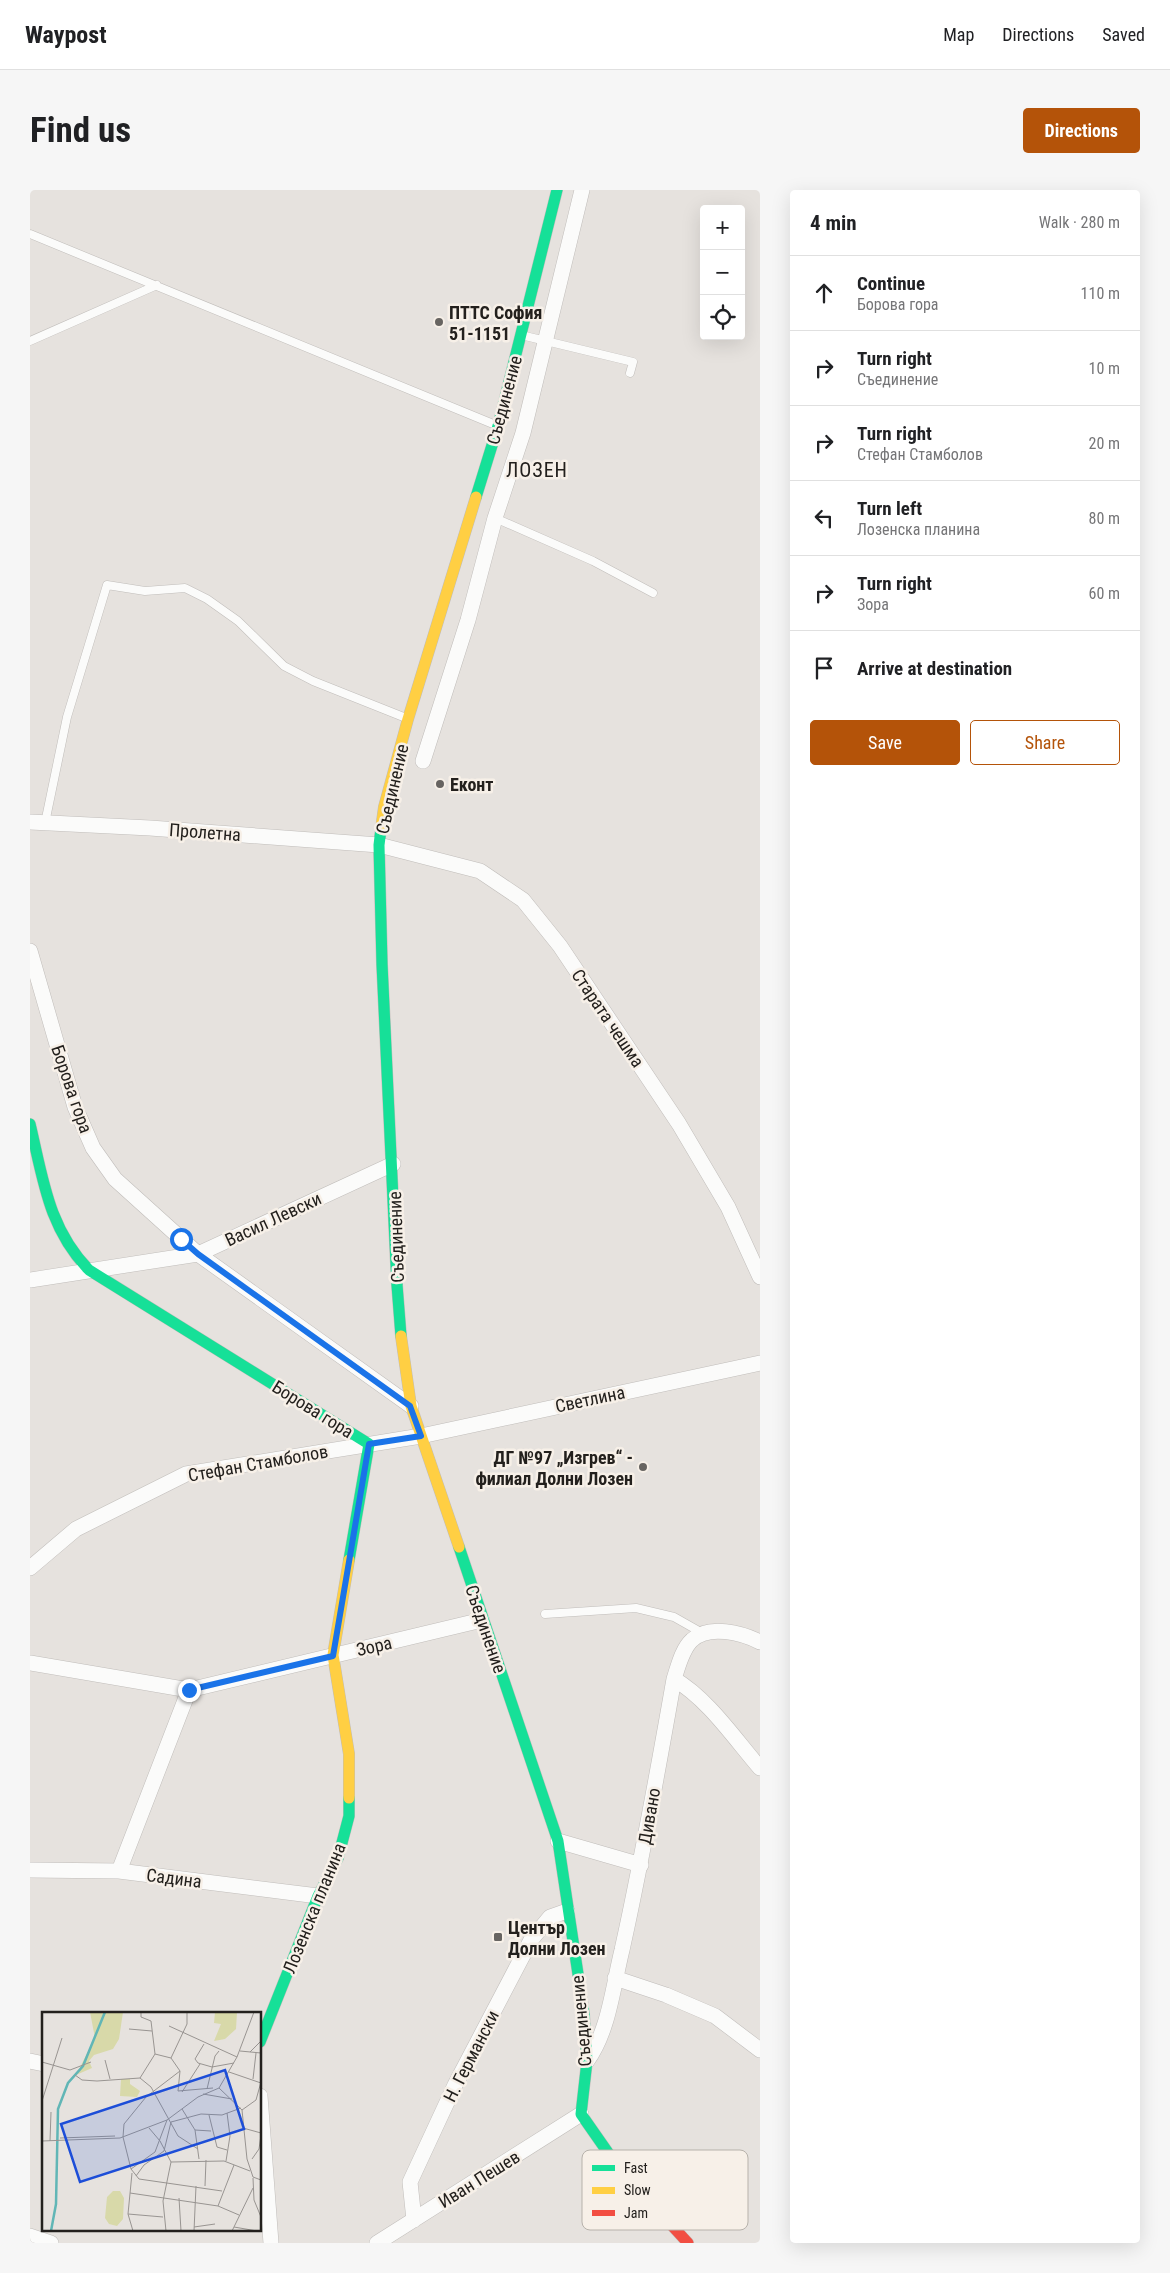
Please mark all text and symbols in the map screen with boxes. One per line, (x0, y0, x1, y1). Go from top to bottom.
text: Waypost (25, 21, 107, 49)
text: Map (943, 24, 974, 45)
text: Directions (1002, 24, 1074, 45)
text: Saved (1102, 24, 1145, 45)
button: Directions (1023, 108, 1140, 153)
text: Find us (30, 110, 131, 151)
map controls (700, 205, 745, 340)
button: + (700, 205, 745, 250)
text: 4 min (810, 211, 857, 235)
text: Walk · 280 m (1039, 213, 1120, 232)
button: − (700, 250, 745, 295)
text: Continue (857, 272, 925, 295)
icon: ahead (810, 279, 838, 307)
text: 110 m (1081, 284, 1120, 303)
button: locate (700, 295, 745, 340)
text: Борова гора (857, 295, 939, 314)
place label: ПТТС София 51-1151 (449, 302, 542, 344)
marker: ПТТС София 51-1151 (433, 316, 445, 328)
text: Turn right (857, 347, 932, 370)
street label: Съединение (482, 353, 526, 447)
icon: right (810, 354, 838, 382)
text: 10 m (1088, 359, 1120, 378)
text: Съединение (857, 370, 938, 389)
text: Turn right (857, 422, 932, 445)
icon: right (810, 429, 838, 457)
text: 20 m (1088, 434, 1120, 453)
text: Стефан Стамболов (857, 445, 983, 464)
district label: ЛОЗЕН (506, 458, 568, 482)
text: Turn left (857, 497, 922, 520)
icon: left (810, 504, 838, 532)
text: 80 m (1088, 509, 1120, 528)
text: Лозенска планина (857, 520, 980, 539)
text: Turn right (857, 572, 932, 595)
icon: right (810, 579, 838, 607)
text: 60 m (1088, 584, 1120, 603)
text: Зора (857, 595, 889, 614)
icon: arrive (810, 654, 838, 682)
text: Arrive at destination (857, 657, 1012, 680)
button: Save (810, 720, 960, 765)
button: Share (970, 720, 1120, 765)
street label: Съединение (371, 742, 413, 836)
place label: Еконт (450, 774, 494, 795)
marker: Еконт (434, 778, 446, 790)
street label: Пролетна (168, 819, 242, 845)
street label: Старата чешма (567, 965, 649, 1071)
street label: Борова гора (47, 1042, 97, 1136)
street label: Васил Левски (221, 1188, 325, 1250)
street label: Съединение (384, 1191, 408, 1283)
route start (170, 1228, 193, 1251)
street label: Борова гора (269, 1376, 357, 1442)
street label: Светлина (553, 1381, 627, 1417)
street label: Стефан Стамболов (186, 1440, 330, 1486)
place label: ДГ №97 „Изгрев“ - филиал Долни Лозен (475, 1447, 633, 1489)
marker: ДГ №97 „Изгрев“ - филиал Долни Лозен (637, 1461, 649, 1473)
street label: Съединение (461, 1582, 511, 1676)
street label: Зора (354, 1632, 394, 1660)
route end (178, 1679, 201, 1702)
street label: Дивано (634, 1786, 664, 1846)
street label: Лозенска планина (278, 1840, 350, 1976)
street label: Садина (145, 1864, 203, 1892)
place label: Център Долни Лозен (508, 1917, 606, 1959)
marker: Център Долни Лозен (492, 1931, 504, 1943)
street label: Съединение (567, 1975, 595, 2067)
street label: Н. Германски (439, 2007, 503, 2105)
inset map (42, 2012, 261, 2230)
street label: Иван Пешев (434, 2146, 524, 2212)
legend (582, 2150, 748, 2230)
text: Fast (624, 2160, 648, 2176)
text: Slow (624, 2182, 651, 2198)
text: Jam (624, 2205, 648, 2221)

